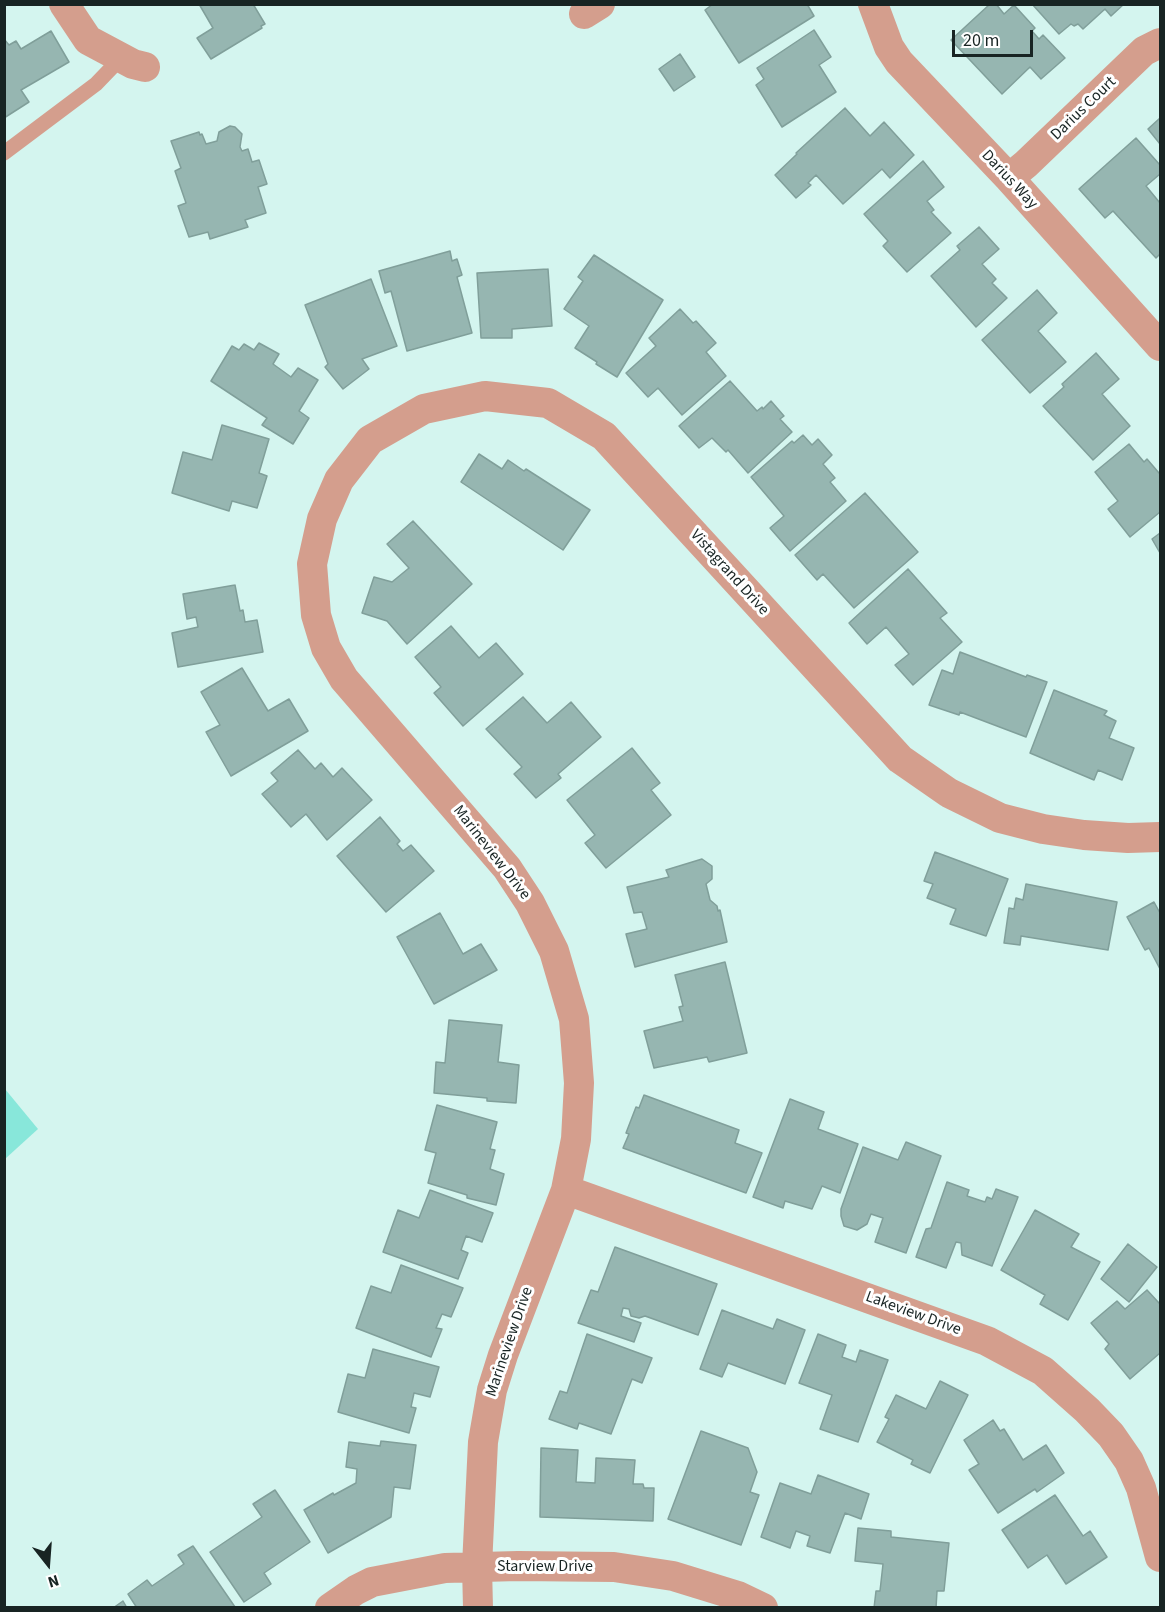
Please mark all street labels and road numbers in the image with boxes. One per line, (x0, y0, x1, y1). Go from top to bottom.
street label: Darius Court (1047, 73, 1121, 145)
street label: Darius Way (977, 146, 1041, 214)
street label: Vistagrand Drive (686, 526, 772, 620)
street label: Marineview Drive (448, 802, 534, 904)
street label: Marineview Drive (482, 1285, 538, 1399)
street label: Lakeview Drive (863, 1288, 963, 1340)
street label: Starview Drive (497, 1557, 593, 1577)

